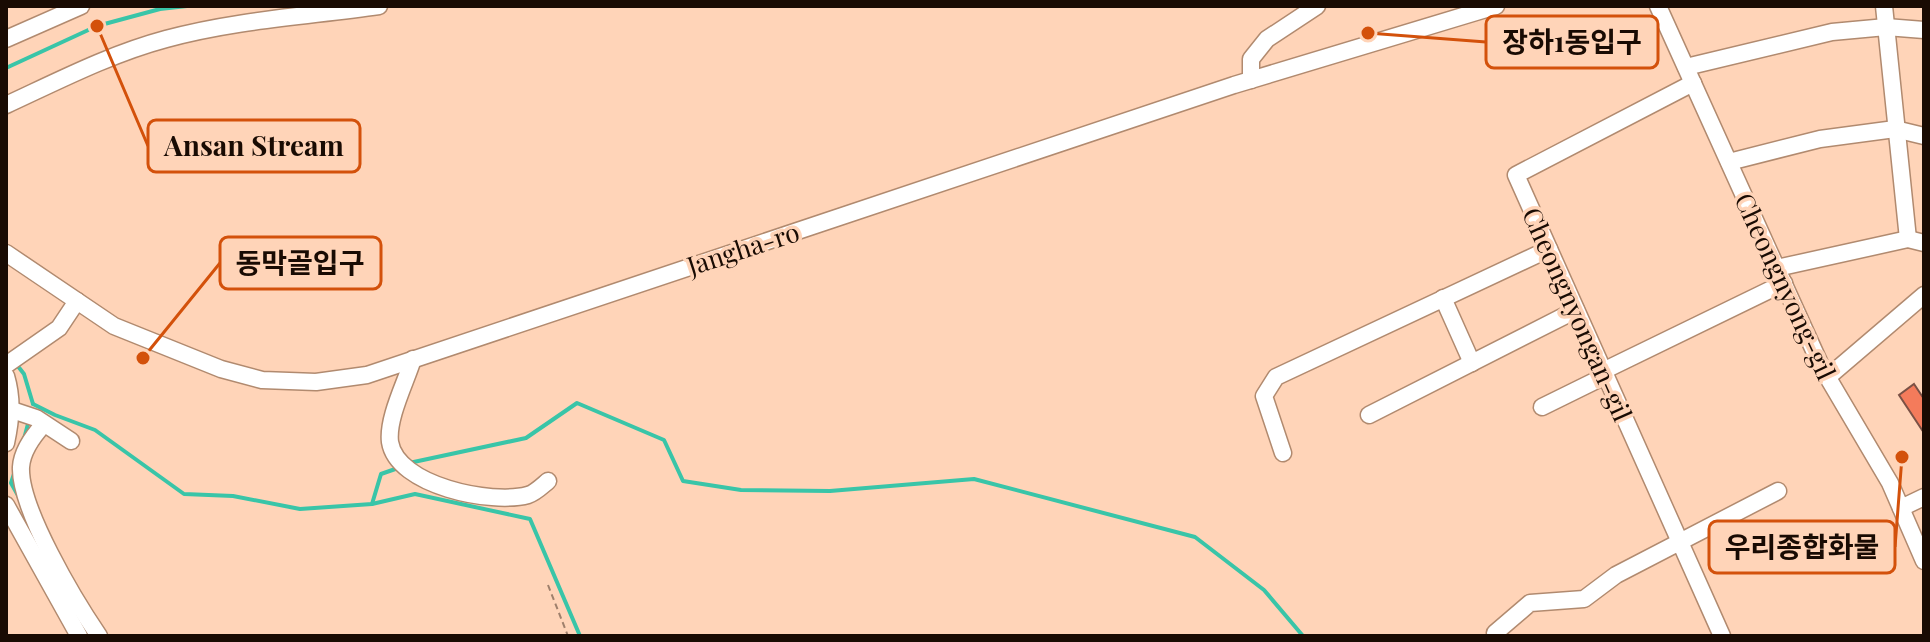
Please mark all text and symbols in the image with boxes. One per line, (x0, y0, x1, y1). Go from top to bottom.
callout: 장하1동입구 (1486, 16, 1658, 68)
text: 장하1동입구 (1502, 22, 1642, 59)
callout: Ansan Stream (148, 120, 360, 172)
text: Ansan Stream (163, 126, 344, 163)
street label: Cheongnyong-gil (1727, 187, 1845, 385)
street label: Cheongnyongan-gil (1515, 202, 1641, 426)
street label: Jangha-ro (681, 213, 804, 283)
callout: 동막골입구 (220, 237, 381, 289)
text: 동막골입구 (236, 243, 364, 280)
callout: 우리종합화물 (1709, 521, 1895, 573)
text: 우리종합화물 (1725, 527, 1879, 564)

